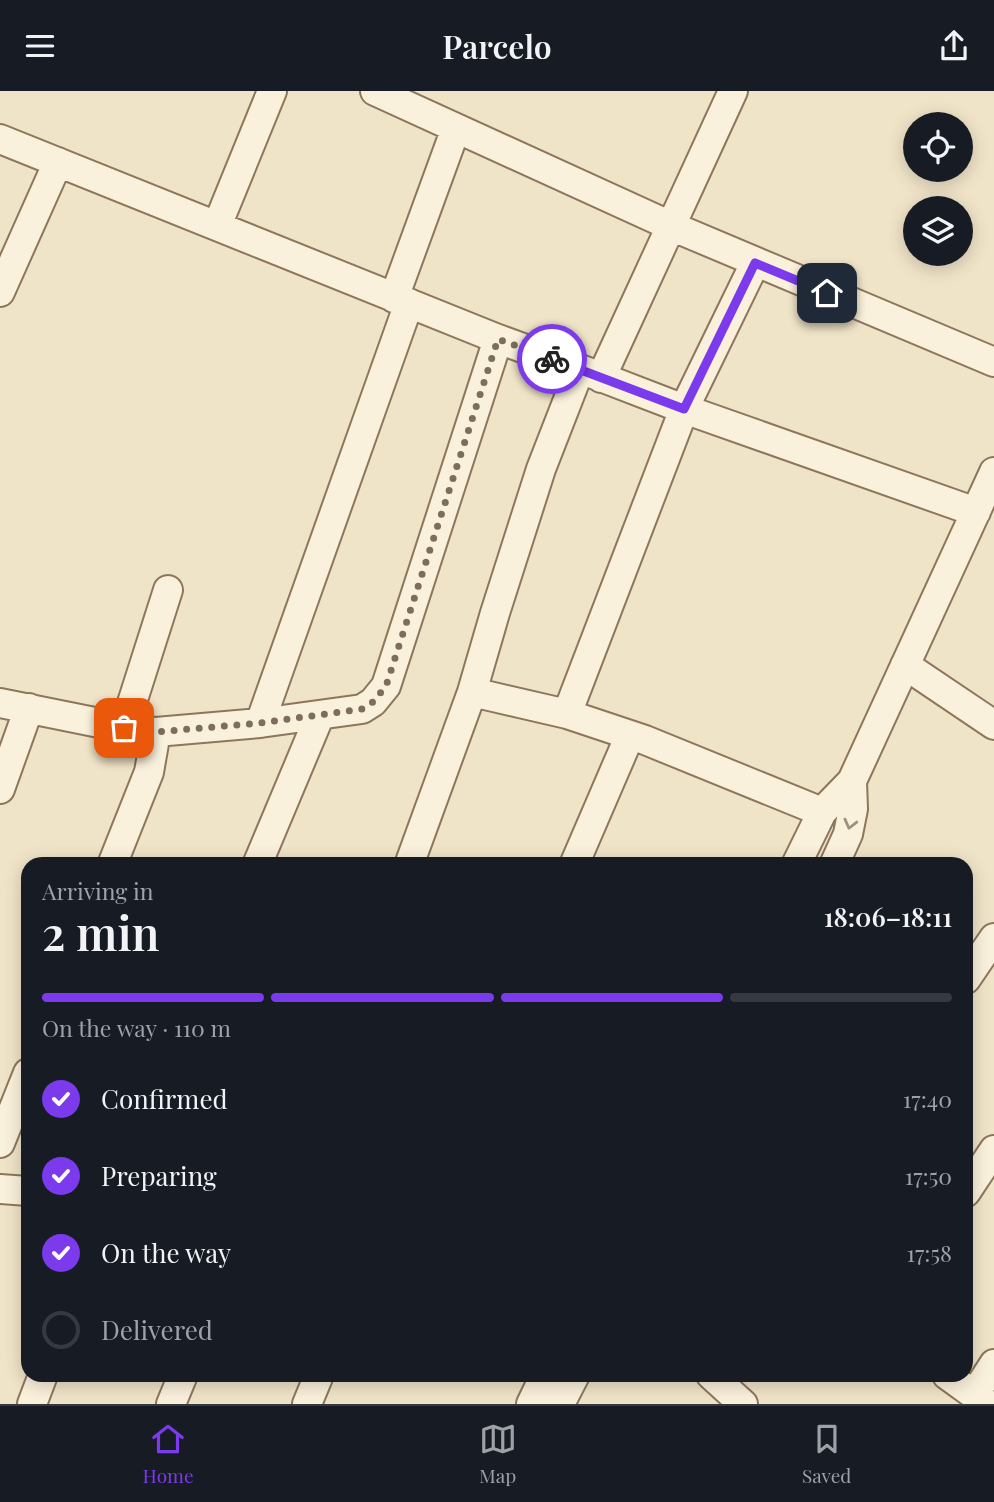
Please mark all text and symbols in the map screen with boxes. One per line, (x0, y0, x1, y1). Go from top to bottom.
text: Parcelo (442, 24, 552, 67)
icon: menu (21, 27, 59, 65)
icon: share (935, 27, 973, 65)
map controls (903, 112, 973, 266)
button: locate (903, 112, 973, 182)
button: layers (903, 196, 973, 266)
pin (797, 263, 857, 323)
icon: home (808, 274, 846, 312)
courier (517, 324, 587, 394)
icon: bike (533, 340, 571, 378)
pin (94, 698, 154, 758)
icon: bag (105, 709, 143, 747)
one-way arrow (844, 818, 858, 830)
text: Arriving in (42, 875, 154, 906)
text: 18:06–18:11 (824, 899, 952, 934)
text: 2 min (42, 901, 160, 963)
text: On the way · 110 m (42, 1012, 231, 1043)
icon: check (42, 1080, 80, 1118)
text: Confirmed (101, 1081, 228, 1116)
text: 17:40 (903, 1083, 952, 1114)
icon: check (42, 1157, 80, 1195)
text: Preparing (101, 1158, 217, 1193)
text: 17:50 (905, 1160, 952, 1191)
icon: check (42, 1234, 80, 1272)
text: On the way (101, 1235, 231, 1270)
text: 17:58 (907, 1237, 952, 1268)
text: Delivered (101, 1312, 213, 1347)
tab: Home (143, 1420, 194, 1488)
tab: Map (479, 1420, 517, 1488)
tab: Saved (802, 1420, 851, 1488)

